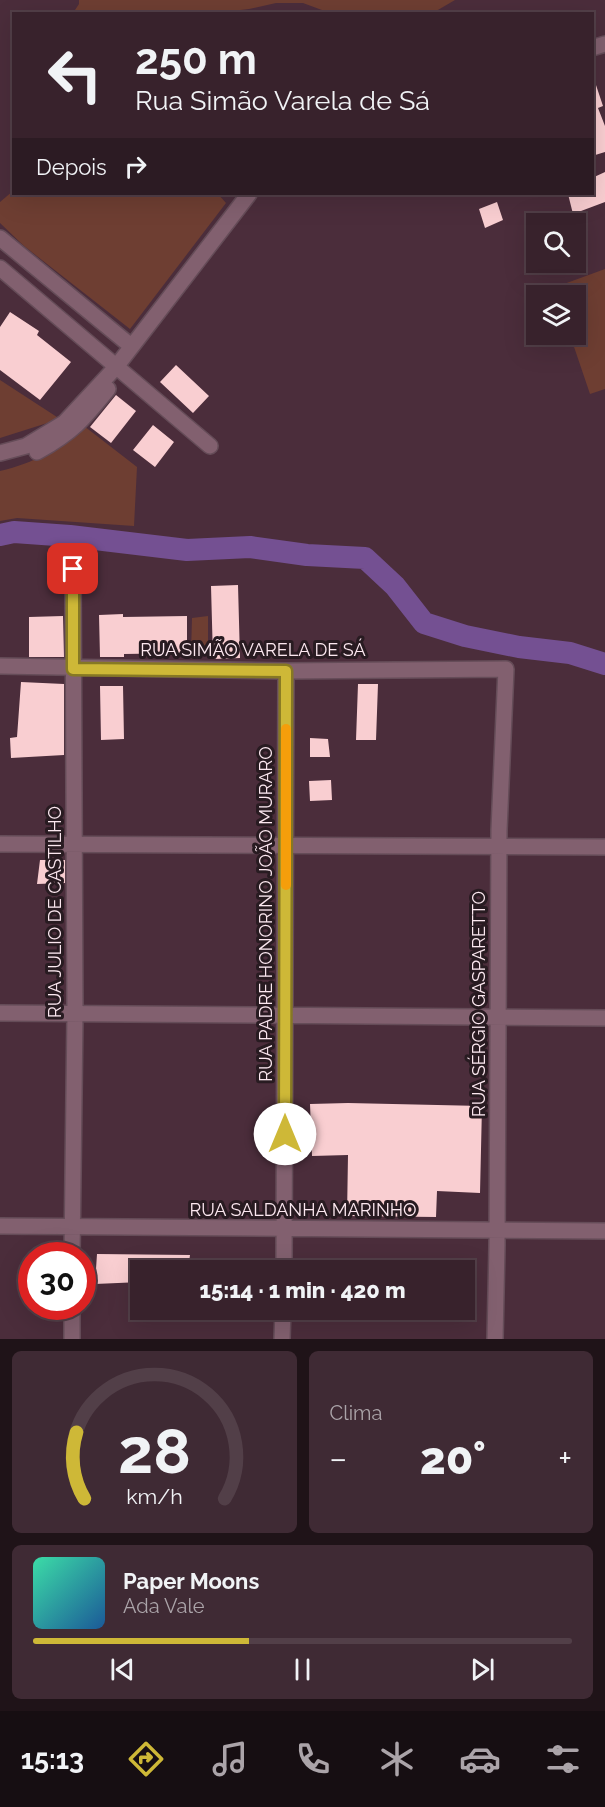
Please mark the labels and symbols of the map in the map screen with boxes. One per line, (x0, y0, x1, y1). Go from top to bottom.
pin (47, 543, 98, 594)
street label: RUA SIMÃO VARELA DE SÁ (140, 638, 366, 660)
street label: RUA PADRE HONORINO JOÃO MURARO (255, 746, 276, 1082)
street label: RUA JULIO DE CASTILHO (44, 806, 65, 1018)
street label: RUA SÉRGIO GASPARETTO (467, 891, 489, 1117)
position arrow (253, 1102, 317, 1166)
street label: RUA SALDANHA MARINHO (189, 1199, 417, 1220)
speed limit sign: 30 (18, 1242, 96, 1320)

